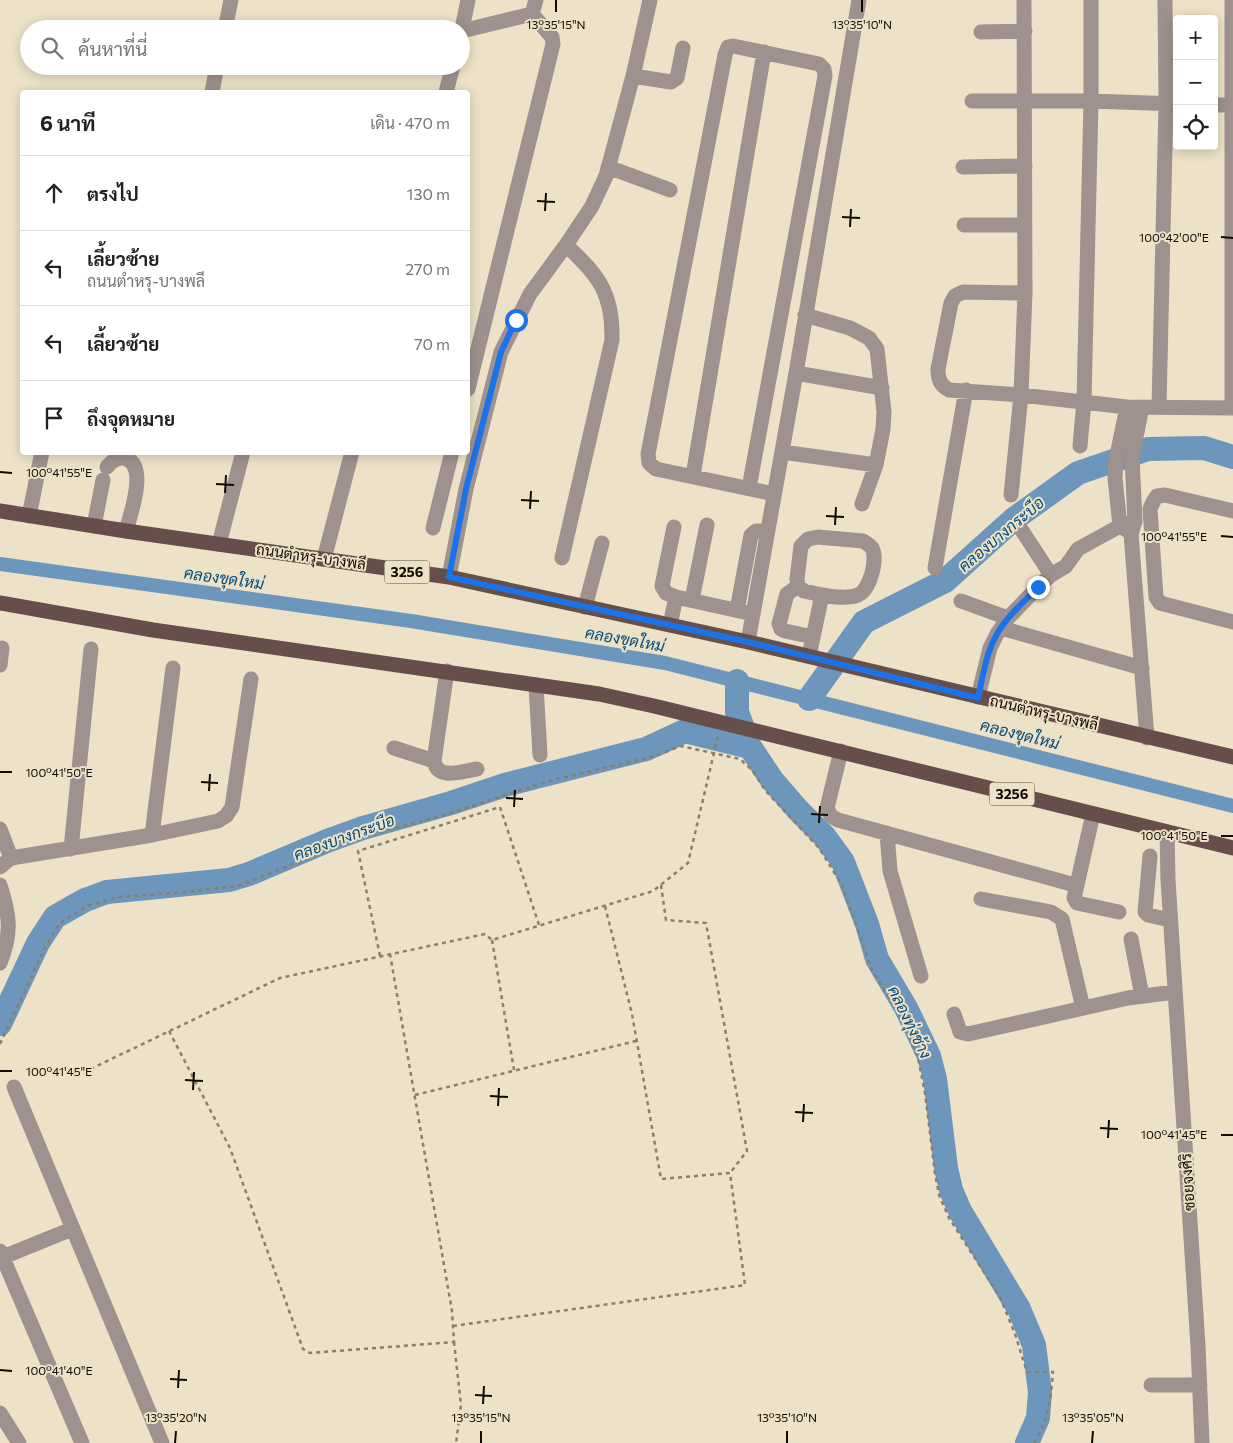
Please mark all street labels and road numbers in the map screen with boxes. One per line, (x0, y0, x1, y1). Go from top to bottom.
street label: ถนนตำหรุ-บางพลี (255, 539, 367, 576)
road number: 3256 (384, 560, 430, 584)
street label: ถนนตำหรุ-บางพลี (988, 691, 1100, 736)
road number: 3256 (990, 782, 1034, 806)
street label: ซอยจงศิริ (1176, 1152, 1198, 1212)

